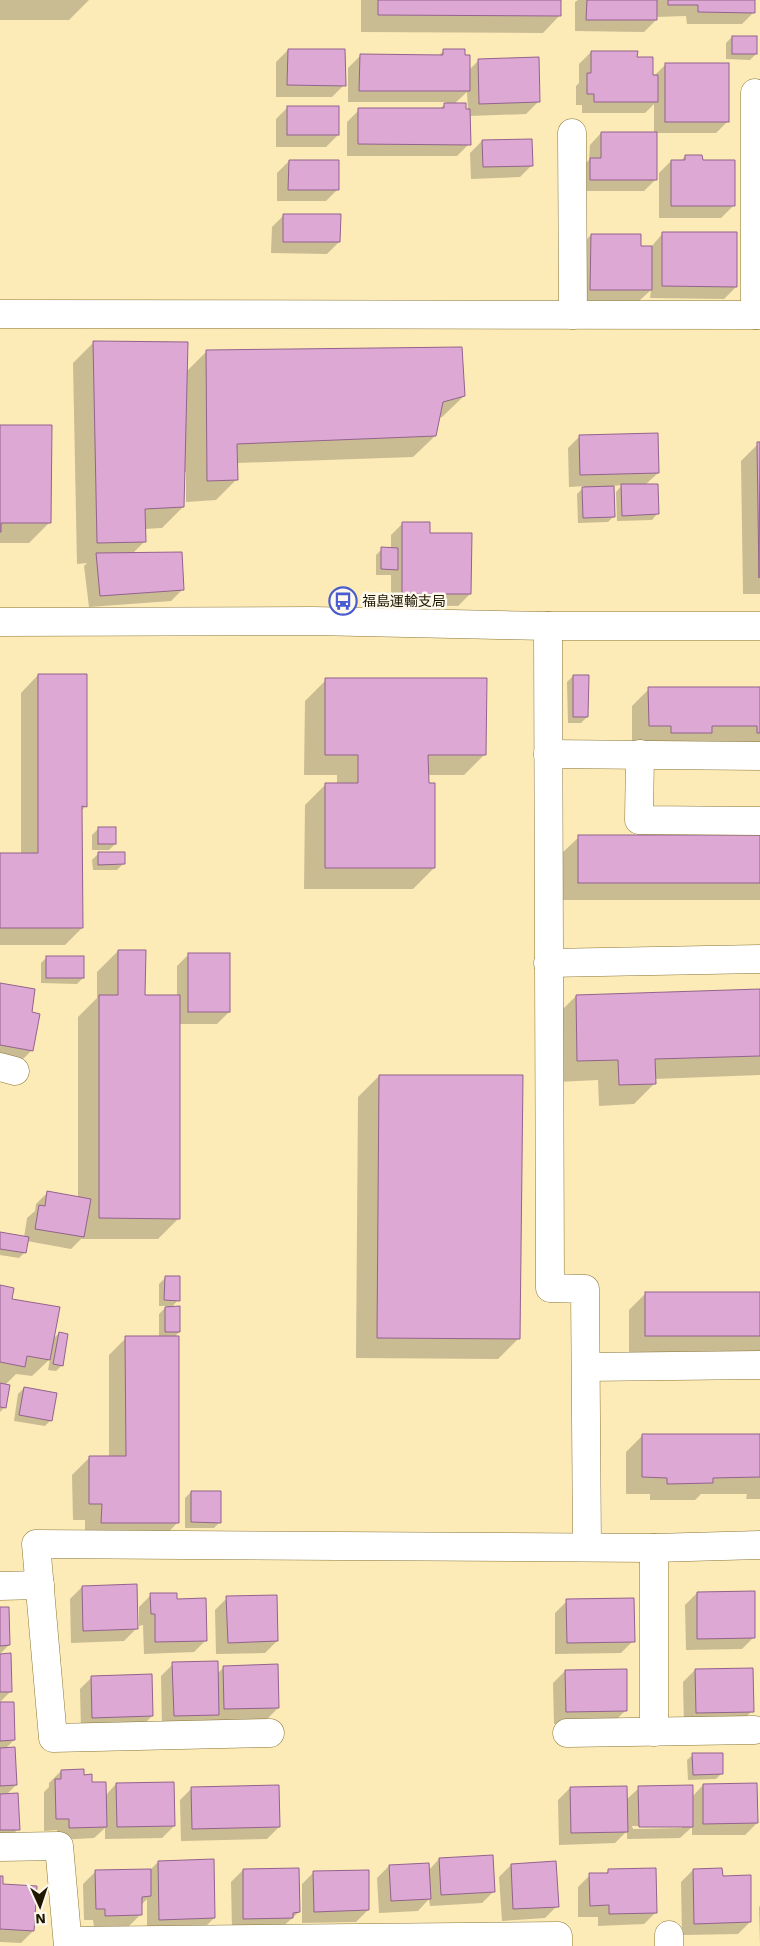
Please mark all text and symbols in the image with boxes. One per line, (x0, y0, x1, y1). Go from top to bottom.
bus stop icon: 福島運輸支局 (328, 586, 358, 616)
place label: 福島運輸支局 (362, 593, 446, 609)
north arrow (15, 1881, 65, 1931)
text: N (35, 1911, 46, 1927)

